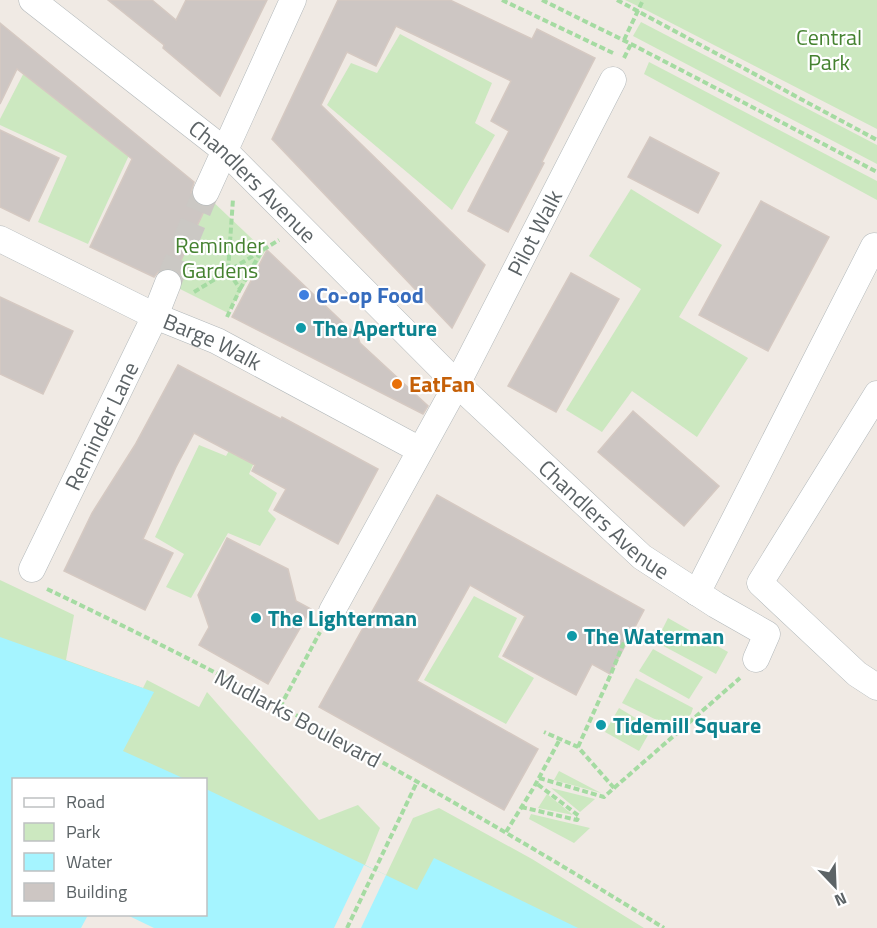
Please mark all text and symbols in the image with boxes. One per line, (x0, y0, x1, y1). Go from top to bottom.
park label: Central Park (796, 20, 862, 79)
street label: Chandlers Avenue (181, 112, 325, 251)
street label: Pilot Walk (498, 183, 571, 282)
park label: Reminder Gardens (175, 228, 265, 287)
place label: Co-op Food (316, 278, 424, 312)
marker: Co-op Food (297, 288, 311, 302)
street label: Barge Walk (158, 304, 268, 379)
place label: The Aperture (313, 311, 437, 345)
marker: The Aperture (294, 321, 308, 335)
street label: Reminder Lane (56, 356, 147, 496)
place label: EatFan (409, 367, 475, 401)
marker: EatFan (390, 377, 404, 391)
street label: Chandlers Avenue (531, 452, 676, 588)
place label: The Lighterman (268, 601, 417, 635)
marker: The Lighterman (249, 611, 263, 625)
place label: The Waterman (584, 619, 724, 653)
marker: The Waterman (565, 629, 579, 643)
street label: Mudlarks Boulevard (209, 660, 387, 776)
place label: Tidemill Square (613, 708, 761, 742)
marker: Tidemill Square (594, 718, 608, 732)
legend (12, 778, 207, 916)
text: Road (66, 788, 105, 815)
text: Park (66, 818, 101, 845)
text: Water (66, 848, 112, 875)
north arrow (805, 856, 865, 916)
text: Building (66, 878, 127, 905)
text: N (831, 887, 851, 913)

